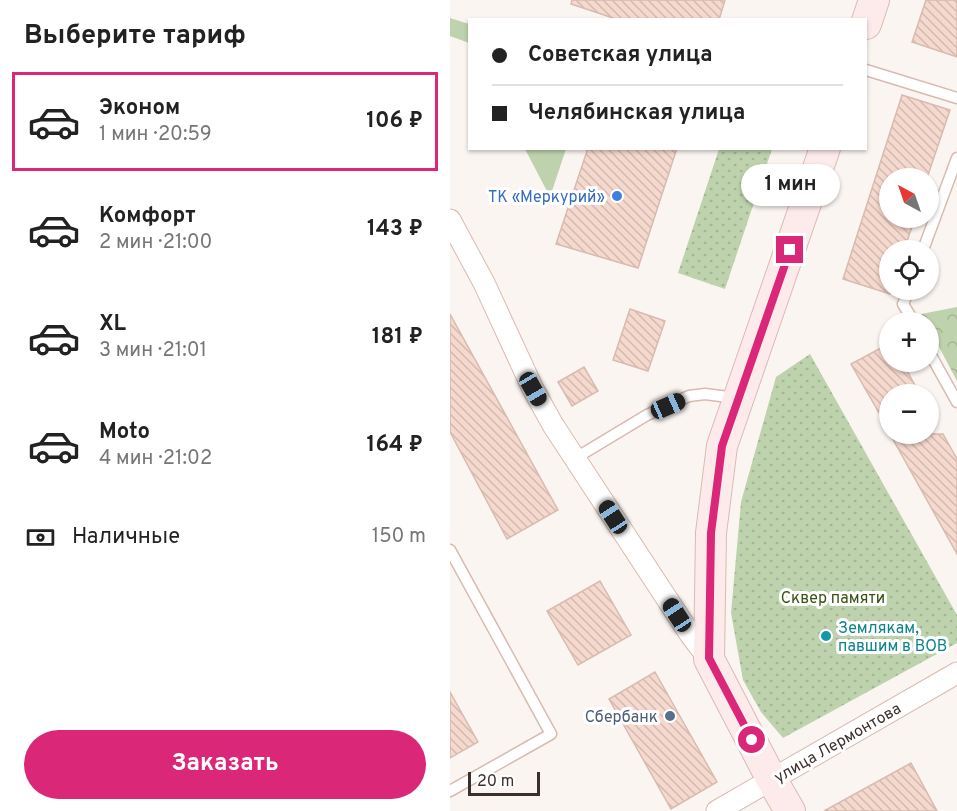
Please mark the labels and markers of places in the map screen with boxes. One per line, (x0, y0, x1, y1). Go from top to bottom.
place label: ТК «Меркурий» (488, 188, 605, 208)
marker: ТК «Меркурий» (610, 189, 624, 203)
place label: Землякам, павшим в ВОВ (838, 619, 947, 657)
marker: Землякам, павшим в ВОВ (819, 629, 833, 643)
place label: Сбербанк (585, 708, 658, 728)
marker: Сбербанк (663, 709, 677, 723)

